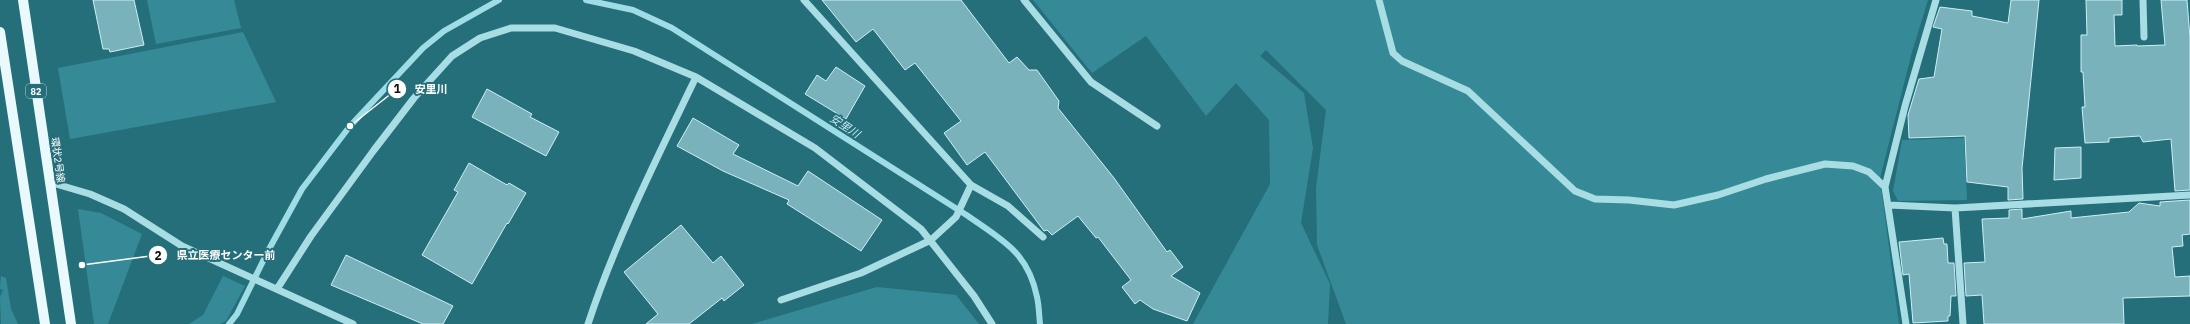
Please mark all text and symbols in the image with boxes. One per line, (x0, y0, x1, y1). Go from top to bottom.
callout: 安里川 (387, 77, 456, 100)
text: 1 (393, 81, 401, 96)
text: 安里川 (415, 82, 448, 96)
road number: 82 (26, 84, 46, 98)
water label: 安里川 (827, 111, 863, 141)
street label: 環状2号線 (48, 136, 68, 184)
callout: 県立医療センター前 (148, 244, 283, 267)
text: 2 (154, 248, 162, 263)
text: 県立医療センター前 (177, 248, 276, 262)

